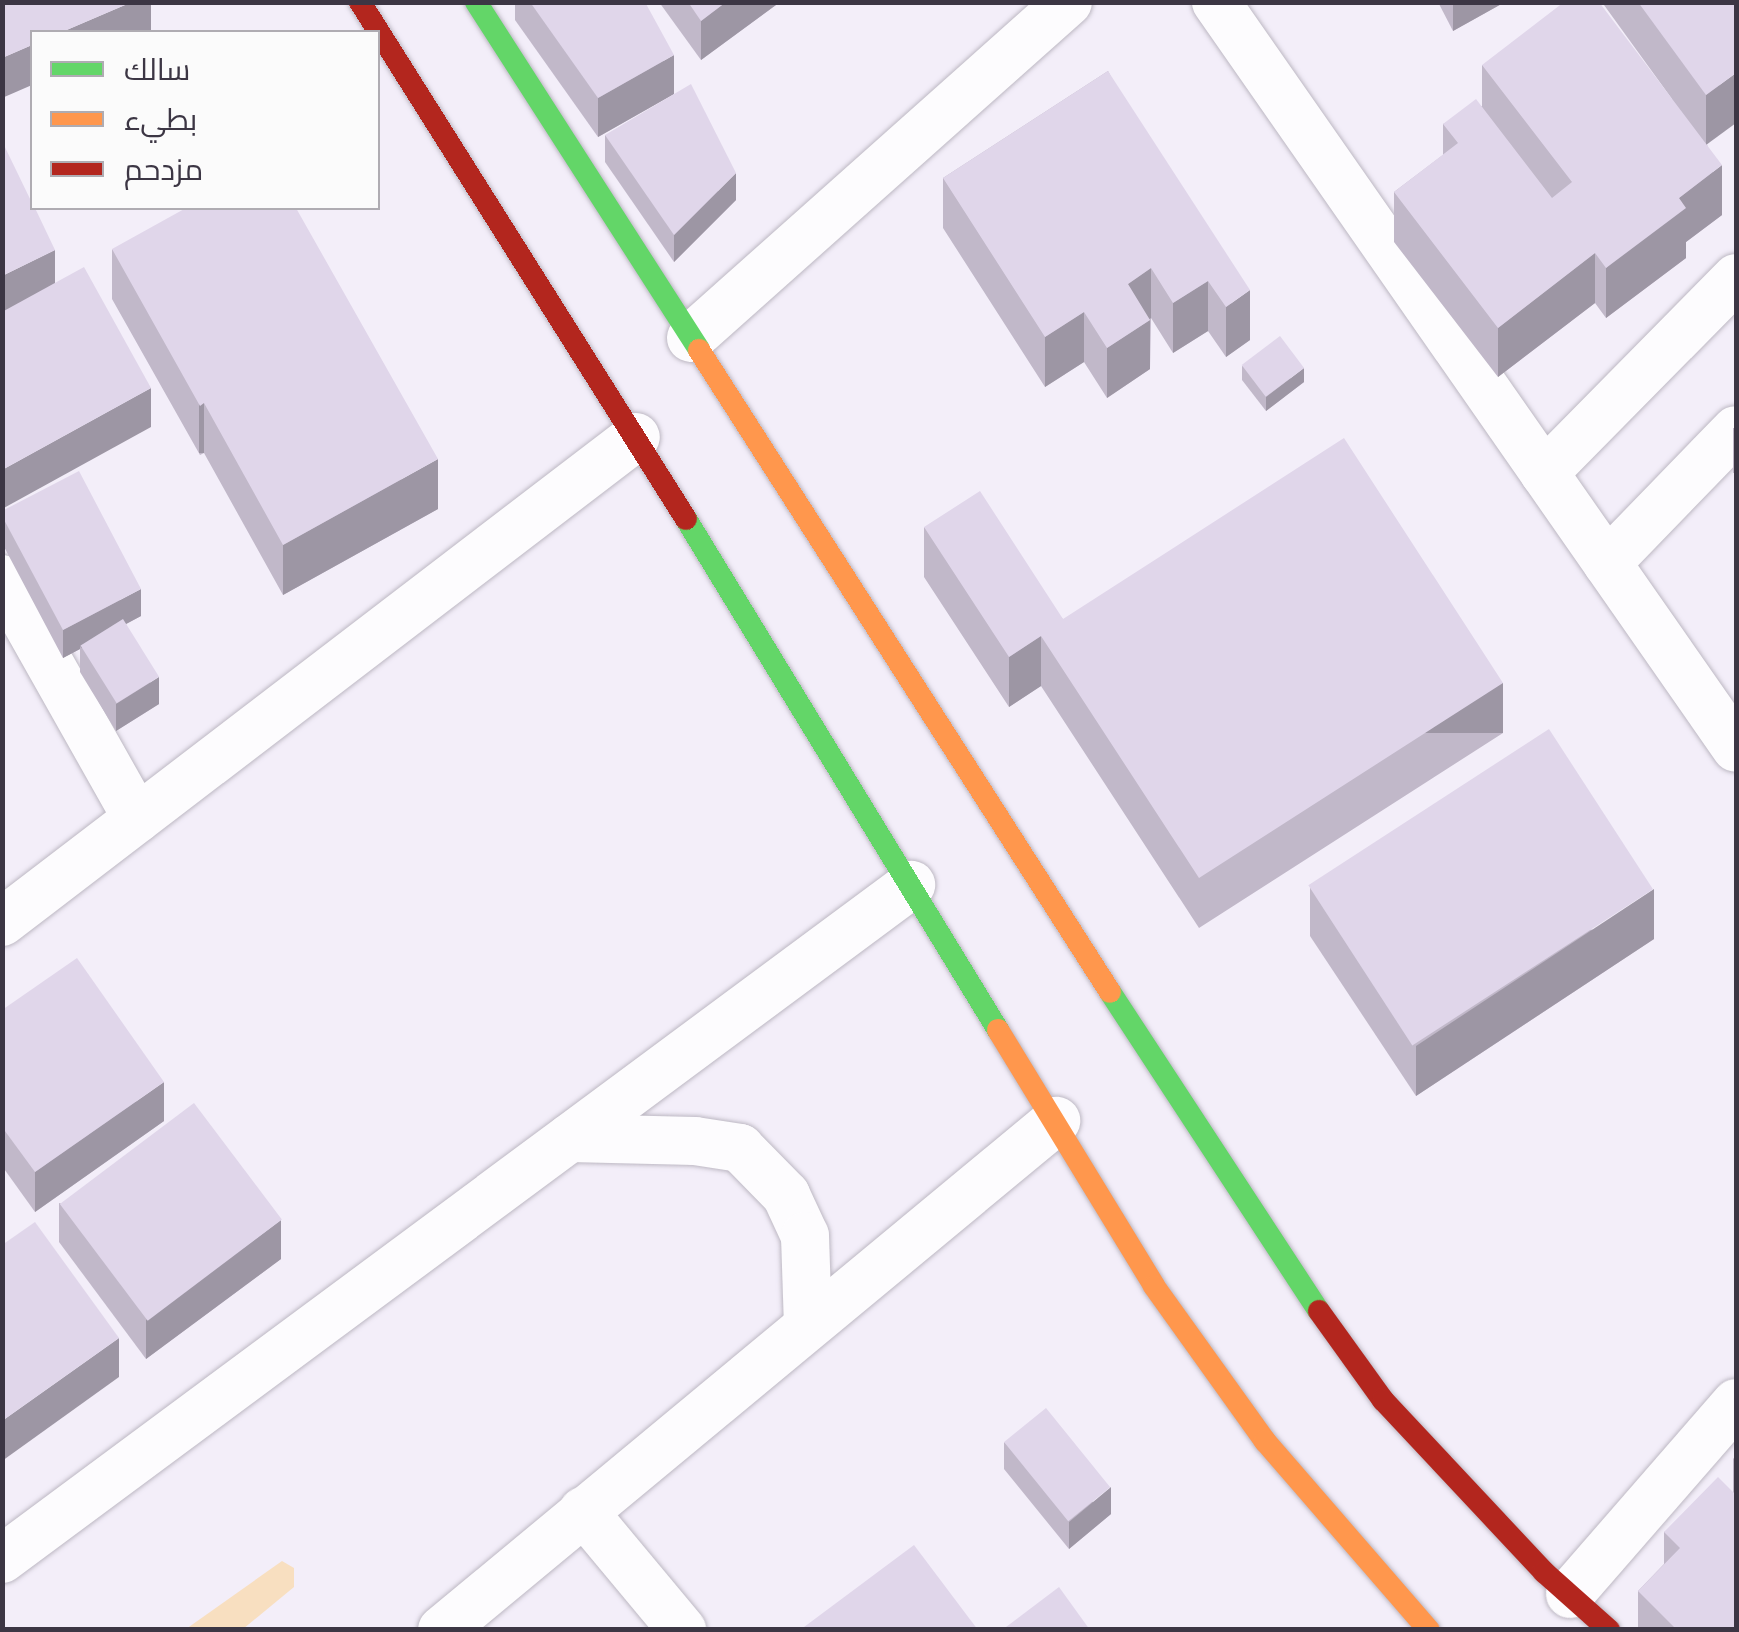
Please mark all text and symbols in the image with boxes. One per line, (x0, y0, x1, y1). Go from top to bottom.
legend (30, 30, 380, 210)
text: سالك (124, 51, 190, 88)
text: بطيء (124, 101, 197, 138)
text: مزدحم (124, 151, 203, 188)

